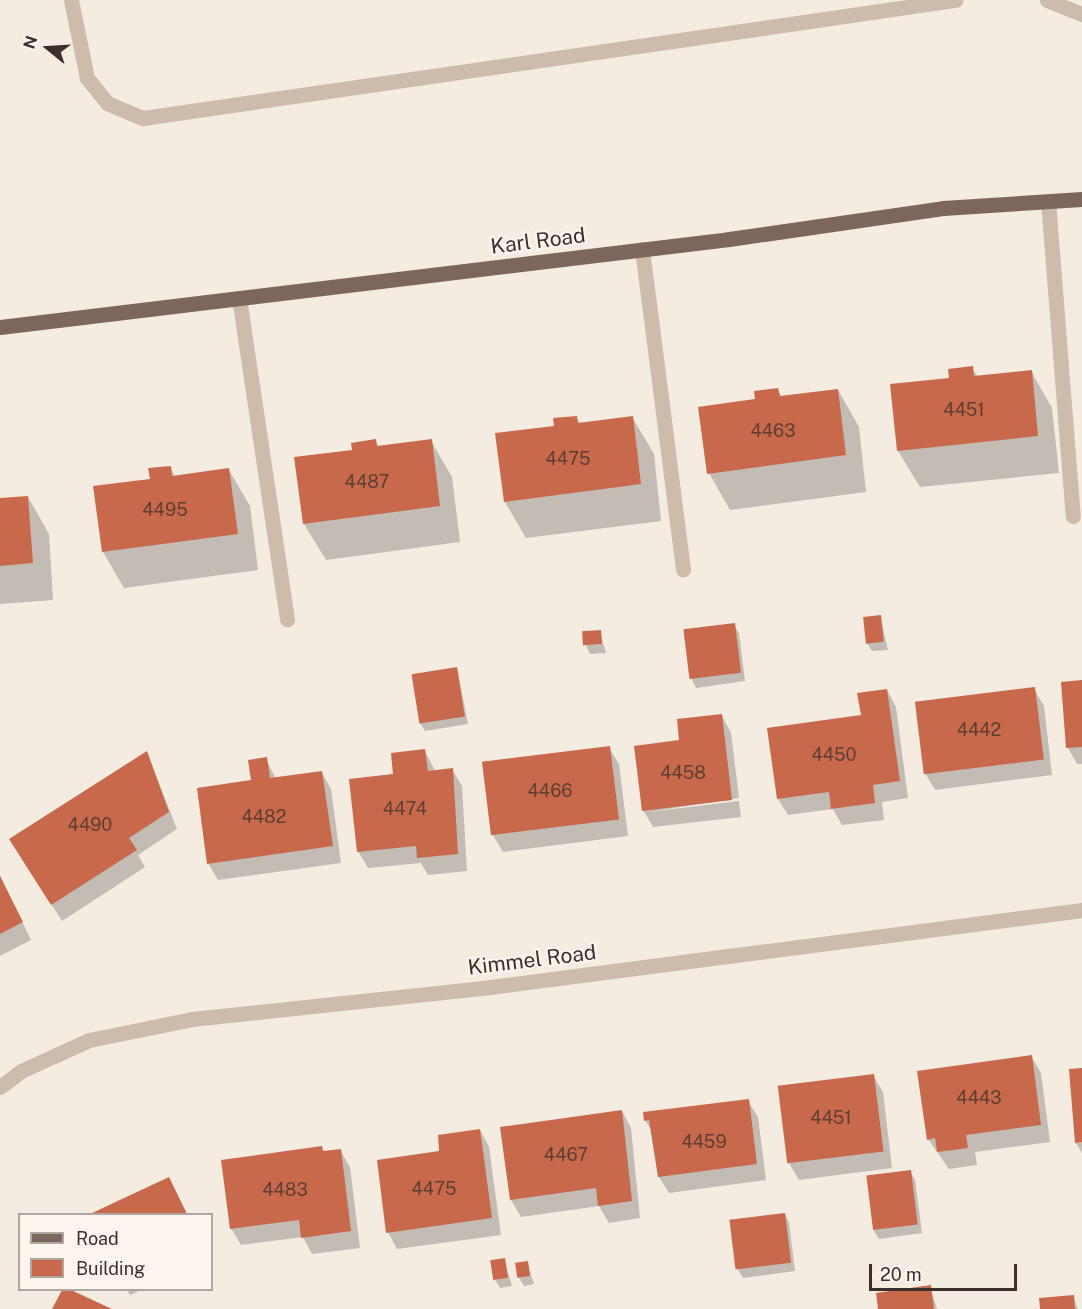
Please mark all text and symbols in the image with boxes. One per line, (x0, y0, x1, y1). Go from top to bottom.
north arrow (18, 18, 78, 78)
text: N (19, 33, 41, 51)
street label: Karl Road (489, 223, 587, 259)
house number: 4451 (943, 399, 985, 421)
house number: 4463 (750, 420, 796, 442)
house number: 4475 (546, 448, 590, 470)
house number: 4487 (345, 471, 389, 493)
house number: 4495 (142, 499, 188, 521)
house number: 4442 (957, 719, 1001, 741)
house number: 4450 (811, 744, 857, 766)
house number: 4458 (660, 762, 706, 784)
house number: 4466 (528, 780, 572, 802)
house number: 4474 (383, 798, 427, 820)
house number: 4482 (241, 806, 287, 828)
house number: 4490 (68, 814, 112, 836)
street label: Kimmel Road (466, 940, 598, 980)
house number: 4443 (956, 1087, 1002, 1109)
house number: 4451 (810, 1107, 852, 1129)
house number: 4459 (681, 1131, 727, 1153)
house number: 4467 (544, 1144, 588, 1166)
house number: 4475 (412, 1178, 456, 1200)
house number: 4483 (262, 1179, 308, 1201)
legend (18, 1213, 213, 1291)
text: Road (76, 1228, 119, 1249)
scale bar (872, 1252, 1020, 1290)
text: Building (76, 1258, 145, 1279)
text: 20 m (880, 1264, 922, 1285)

